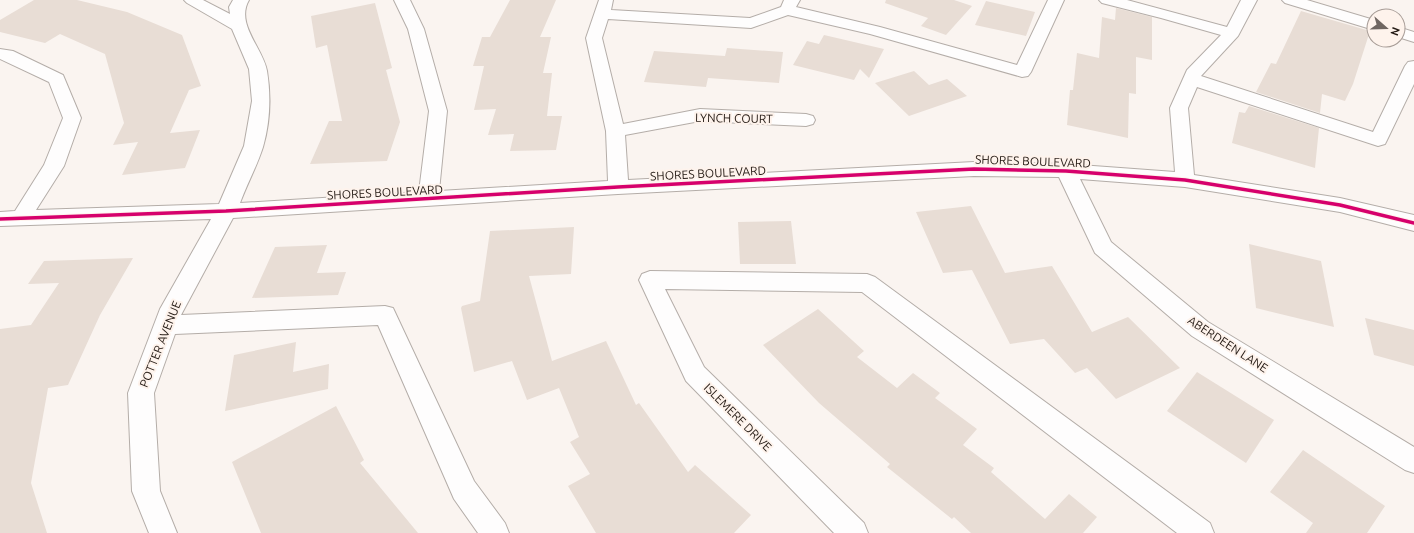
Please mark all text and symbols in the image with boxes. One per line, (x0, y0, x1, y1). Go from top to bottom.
north arrow (1366, 8, 1406, 48)
text: N (1388, 26, 1402, 37)
street label: LYNCH COURT (695, 111, 773, 125)
street label: SHORES BOULEVARD (975, 152, 1091, 170)
street label: SHORES BOULEVARD (650, 163, 766, 183)
street label: SHORES BOULEVARD (327, 182, 443, 202)
street label: POTTER AVENUE (137, 299, 183, 389)
street label: ABERDEEN LANE (1186, 313, 1271, 375)
street label: ISLEMERE DRIVE (702, 381, 775, 454)

